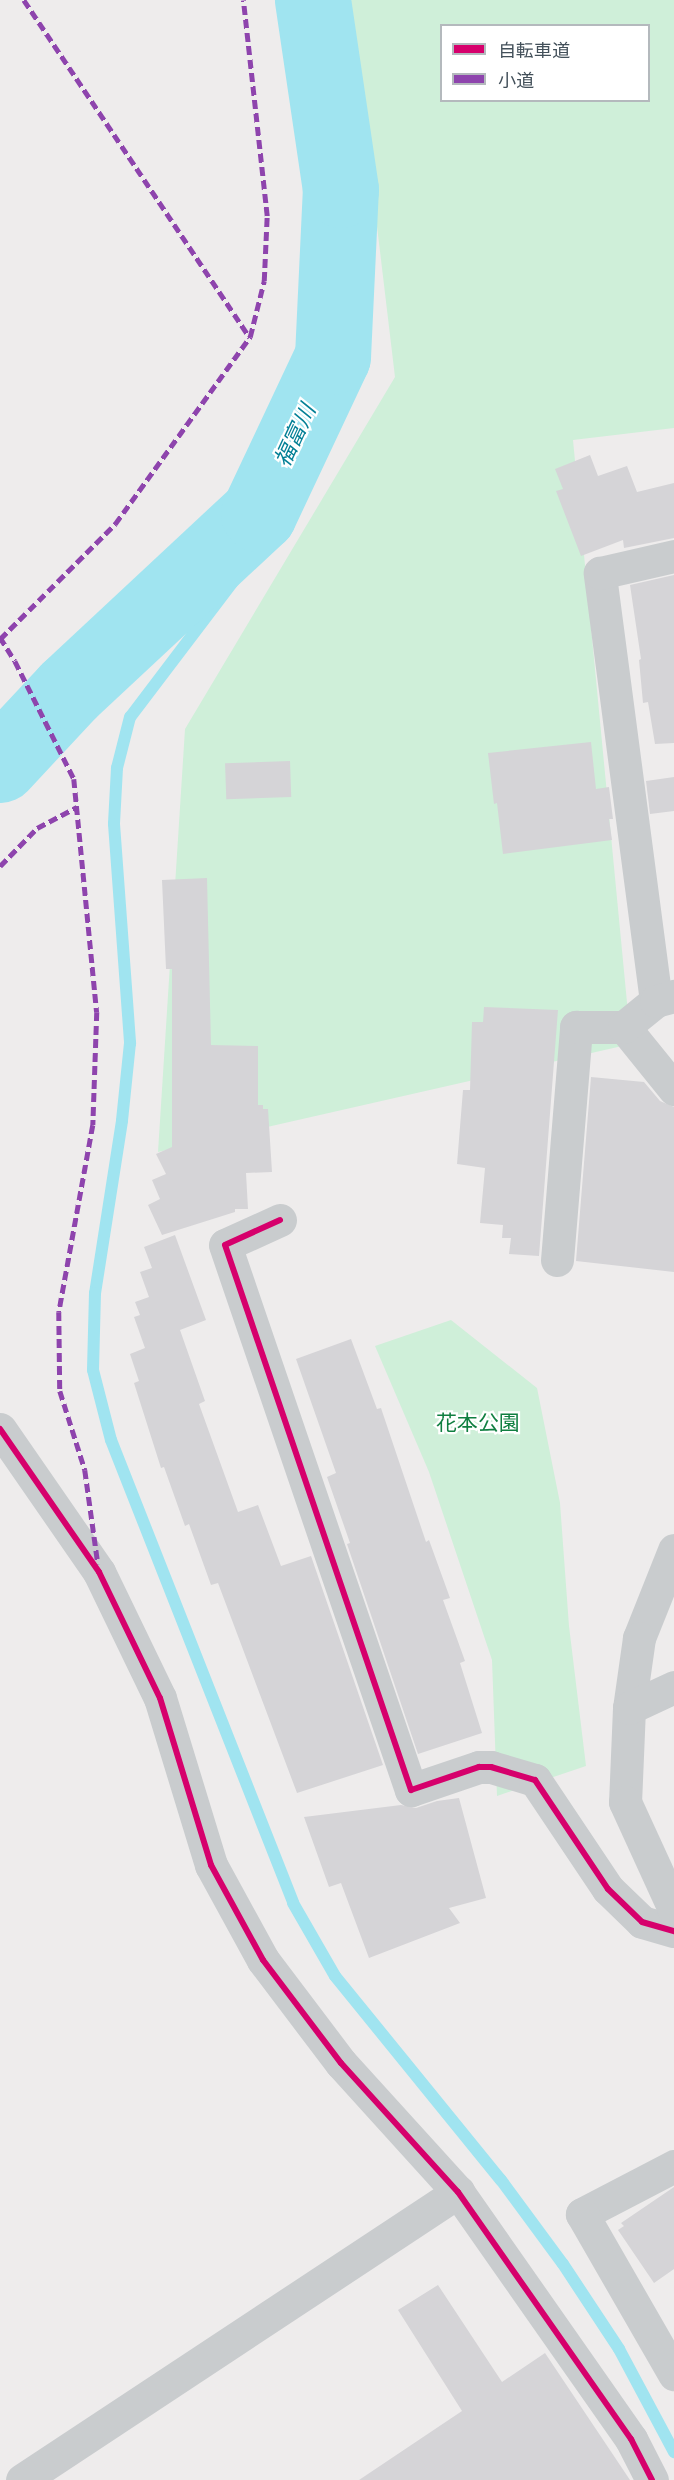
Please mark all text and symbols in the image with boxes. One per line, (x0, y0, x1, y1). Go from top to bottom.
legend (440, 24, 650, 102)
text: 自転車道 (498, 39, 570, 63)
text: 小道 (498, 69, 534, 93)
water label: 福富川 (270, 401, 322, 471)
park label: 花本公園 (436, 1410, 520, 1436)

